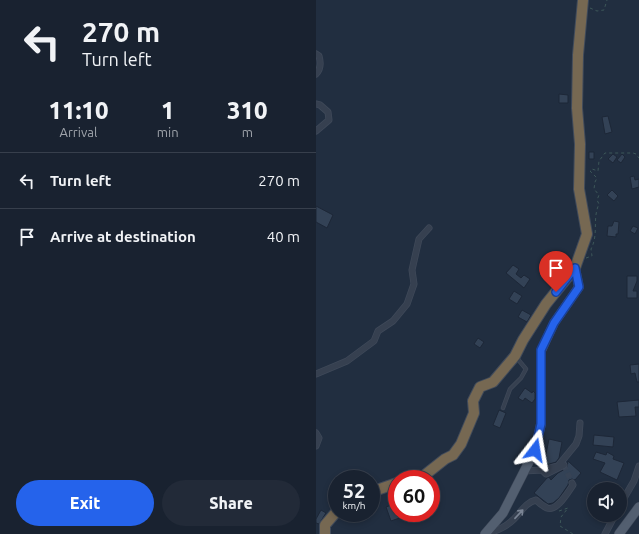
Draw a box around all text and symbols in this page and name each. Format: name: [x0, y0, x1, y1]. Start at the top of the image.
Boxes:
icon: left: [16, 16, 68, 68]
text: 270 m: [82, 16, 160, 47]
text: Turn left: [82, 49, 152, 69]
text: 11:10: [48, 97, 108, 124]
text: 1: [161, 97, 174, 124]
text: 310: [227, 97, 268, 124]
text: Arrival: [59, 125, 97, 139]
text: min: [157, 125, 179, 139]
text: m: [242, 125, 253, 139]
icon: left: [16, 170, 38, 192]
text: Turn left: [50, 172, 111, 189]
text: 270 m: [258, 172, 300, 189]
icon: arrive: [16, 226, 38, 248]
text: Arrive at destination: [50, 228, 196, 245]
text: 40 m: [267, 228, 300, 245]
pin: [539, 251, 573, 292]
icon: arrive: [545, 257, 567, 279]
position arrow: [514, 429, 556, 471]
speed limit sign: 60: [388, 470, 440, 522]
text: 52: [343, 479, 365, 502]
button: Exit: [16, 480, 154, 526]
button: Share: [162, 480, 300, 526]
map controls: [587, 482, 627, 522]
button: sound: [587, 482, 627, 522]
text: km/h: [342, 500, 366, 511]
one-way arrow: [514, 509, 523, 519]

